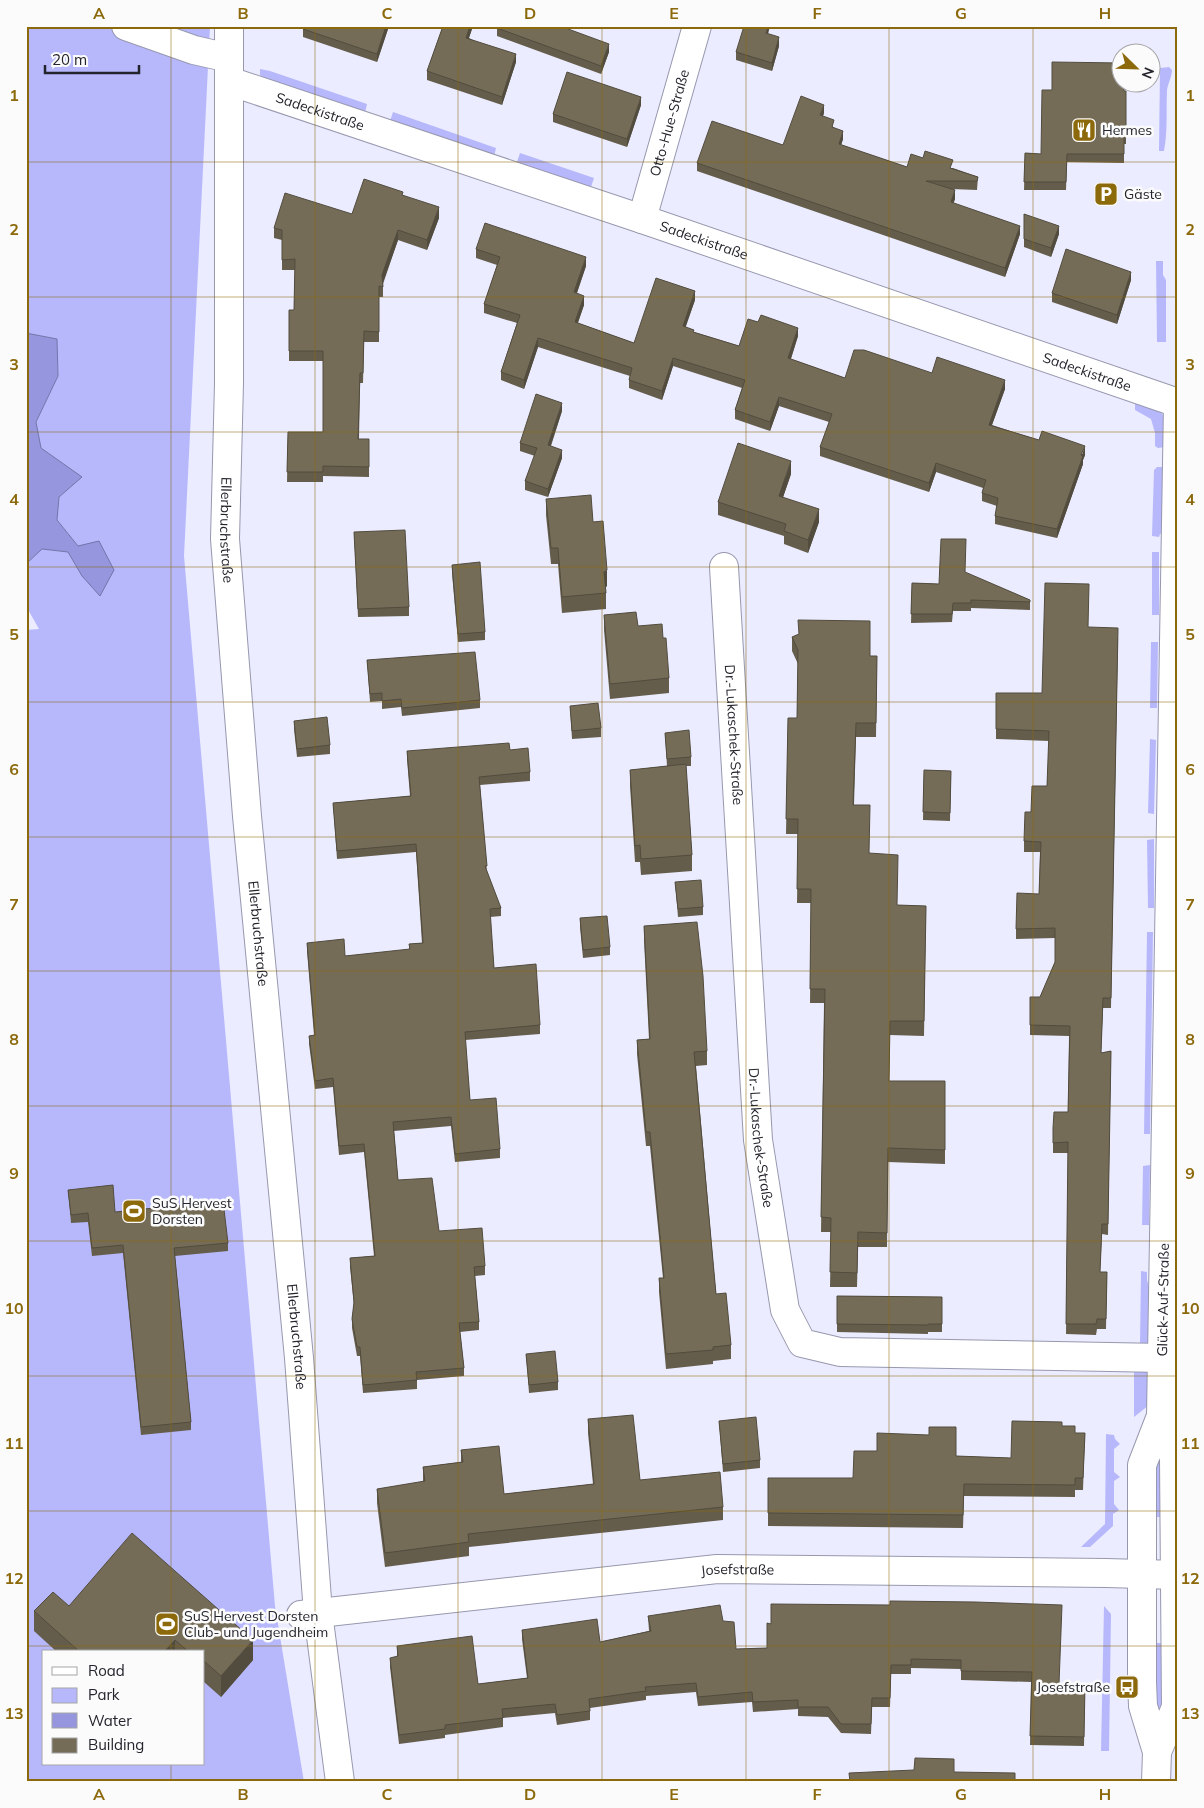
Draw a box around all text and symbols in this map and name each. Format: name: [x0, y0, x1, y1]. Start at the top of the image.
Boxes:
text: A: [93, 3, 105, 23]
text: B: [237, 3, 249, 23]
text: C: [382, 3, 393, 23]
text: D: [524, 3, 536, 23]
text: E: [669, 3, 679, 23]
text: F: [812, 3, 822, 23]
text: G: [955, 3, 967, 23]
text: H: [1099, 3, 1111, 23]
scale bar: [45, 42, 139, 74]
north arrow: [1112, 42, 1162, 92]
text: 20 m: [52, 50, 87, 69]
text: N: [1138, 65, 1158, 81]
street label: Otto-Hue-Straße: [646, 67, 693, 178]
text: 1: [9, 85, 19, 105]
text: 1: [1185, 85, 1195, 105]
street label: Sadeckistraße: [273, 88, 367, 135]
restaurant icon: Hermes: [1071, 117, 1097, 143]
place label: Hermes: [1102, 121, 1152, 139]
parking icon: Gäste: [1093, 181, 1119, 207]
place label: Gäste: [1124, 185, 1162, 203]
street label: Sadeckistraße: [657, 217, 751, 264]
text: 2: [9, 219, 19, 239]
text: 2: [1185, 219, 1195, 239]
street label: Sadeckistraße: [1040, 348, 1134, 395]
text: 3: [9, 354, 19, 374]
text: 3: [1185, 354, 1195, 374]
street label: Ellerbruchstraße: [216, 477, 237, 584]
text: 4: [9, 489, 19, 509]
text: 4: [1185, 489, 1195, 509]
text: 5: [9, 624, 19, 644]
text: 5: [1185, 624, 1195, 644]
street label: Dr.-Lukaschek-Straße: [721, 664, 747, 806]
text: 6: [9, 759, 19, 779]
text: 6: [1185, 759, 1195, 779]
street label: Ellerbruchstraße: [244, 880, 272, 987]
text: 7: [9, 894, 19, 914]
text: 7: [1185, 894, 1195, 914]
text: 8: [9, 1029, 19, 1049]
text: 8: [1185, 1029, 1195, 1049]
street label: Dr.-Lukaschek-Straße: [745, 1067, 778, 1209]
text: 9: [9, 1163, 19, 1183]
text: 9: [1185, 1163, 1195, 1183]
place label: SuS Hervest Dorsten: [152, 1194, 232, 1228]
sports icon: SuS Hervest Dorsten: [121, 1198, 147, 1224]
street label: Glück-Auf-Straße: [1153, 1243, 1173, 1357]
street label: Ellerbruchstraße: [283, 1283, 310, 1390]
text: 10: [4, 1298, 24, 1318]
text: 10: [1180, 1298, 1200, 1318]
text: 11: [4, 1433, 24, 1453]
text: 11: [1180, 1433, 1200, 1453]
street label: Josefstraße: [700, 1560, 774, 1580]
text: 12: [4, 1568, 24, 1588]
text: 12: [1180, 1568, 1200, 1588]
place label: SuS Hervest Dorsten Club- und Jugendheim: [184, 1607, 328, 1641]
sports icon: SuS Hervest Dorsten Club- und Jugendheim: [154, 1611, 180, 1637]
legend: [42, 1650, 205, 1766]
text: Road: [88, 1661, 125, 1680]
bus stop icon: Josefstraße: [1114, 1674, 1140, 1700]
place label: Josefstraße: [1037, 1678, 1110, 1696]
text: Park: [88, 1685, 120, 1704]
text: 13: [4, 1703, 24, 1723]
text: 13: [1180, 1703, 1200, 1723]
text: Water: [88, 1711, 132, 1730]
text: Building: [88, 1735, 144, 1754]
text: A: [93, 1784, 105, 1804]
text: B: [237, 1784, 249, 1804]
text: C: [382, 1784, 393, 1804]
text: D: [524, 1784, 536, 1804]
text: E: [669, 1784, 679, 1804]
text: F: [812, 1784, 822, 1804]
text: G: [955, 1784, 967, 1804]
text: H: [1099, 1784, 1111, 1804]

